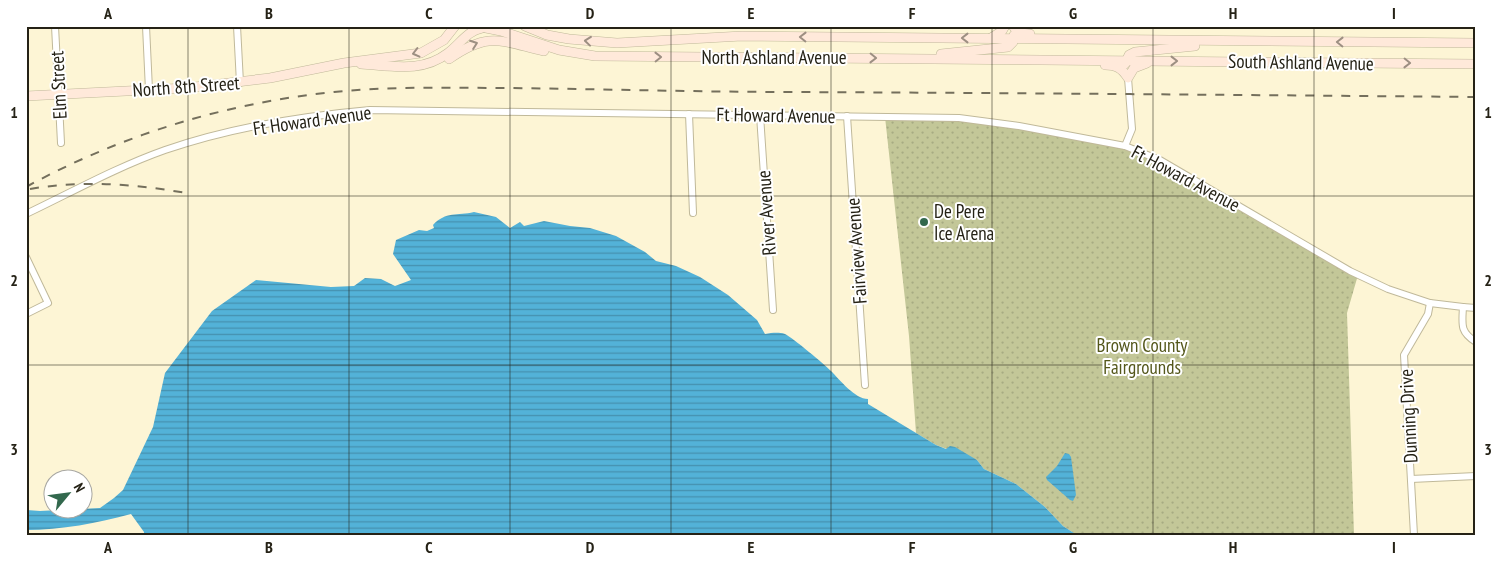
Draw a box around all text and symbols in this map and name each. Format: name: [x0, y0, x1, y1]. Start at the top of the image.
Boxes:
text: A: [103, 3, 113, 23]
text: B: [265, 3, 273, 23]
text: C: [425, 3, 433, 23]
text: D: [586, 3, 595, 23]
text: E: [748, 3, 755, 23]
text: F: [909, 3, 916, 23]
text: G: [1069, 3, 1077, 23]
text: H: [1229, 3, 1237, 23]
text: I: [1392, 3, 1396, 23]
one-way arrow: [798, 31, 806, 42]
one-way arrow: [961, 33, 968, 43]
one-way arrow: [584, 36, 592, 47]
one-way arrow: [1335, 37, 1343, 47]
one-way arrow: [469, 40, 478, 50]
street label: North Ashland Avenue: [701, 45, 847, 69]
one-way arrow: [412, 47, 421, 58]
street label: Elm Street: [44, 49, 72, 120]
street label: South Ashland Avenue: [1228, 49, 1374, 75]
one-way arrow: [654, 52, 662, 62]
one-way arrow: [870, 53, 877, 63]
one-way arrow: [1171, 56, 1179, 66]
one-way arrow: [1404, 58, 1411, 68]
street label: North 8th Street: [132, 70, 241, 102]
street label: Ft Howard Avenue: [251, 100, 373, 140]
text: 1: [10, 102, 18, 122]
street label: Ft Howard Avenue: [716, 102, 836, 128]
text: 1: [1484, 102, 1492, 122]
street label: Ft Howard Avenue: [1128, 139, 1244, 217]
street label: River Avenue: [751, 169, 781, 256]
street label: Fairview Avenue: [840, 197, 872, 305]
place label: De Pere Ice Arena: [934, 199, 994, 245]
marker: De Pere Ice Arena: [918, 216, 930, 228]
text: 2: [10, 270, 18, 290]
text: 2: [1484, 270, 1492, 290]
park label: Brown County Fairgrounds: [1097, 333, 1188, 379]
street label: Dunning Drive: [1394, 368, 1422, 464]
text: 3: [10, 439, 18, 459]
text: 3: [1484, 439, 1492, 459]
north arrow: [42, 468, 92, 518]
text: N: [70, 480, 89, 495]
text: A: [103, 537, 113, 557]
text: B: [265, 537, 273, 557]
text: C: [425, 537, 433, 557]
text: D: [586, 537, 595, 557]
text: E: [748, 537, 755, 557]
text: F: [909, 537, 916, 557]
text: G: [1069, 537, 1077, 557]
text: H: [1229, 537, 1237, 557]
text: I: [1392, 537, 1396, 557]

